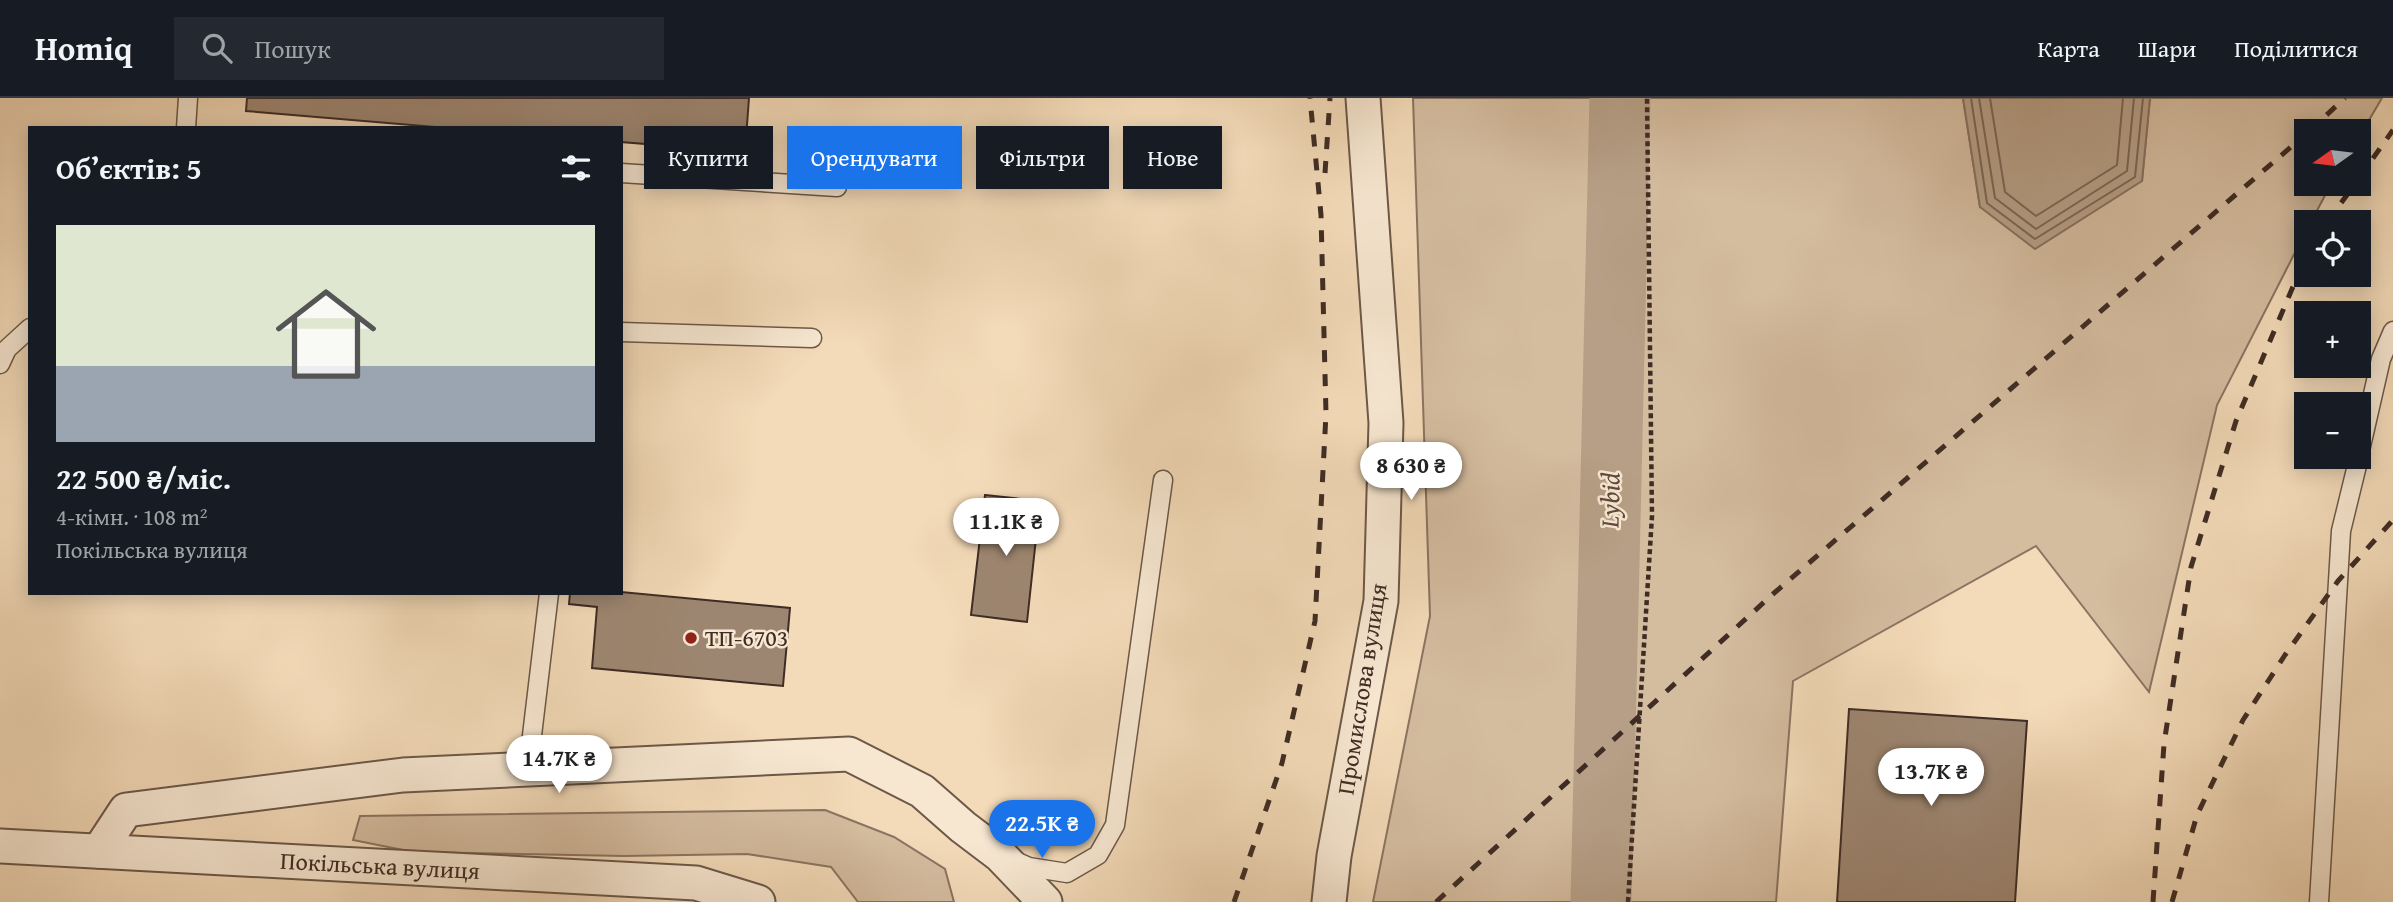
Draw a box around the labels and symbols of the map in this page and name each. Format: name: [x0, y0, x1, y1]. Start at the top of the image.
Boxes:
north arrow: [2294, 119, 2371, 196]
pin: 8 630 ₴: [1346, 442, 1476, 502]
water label: Lybid: [1590, 472, 1629, 529]
pin: 11.1K ₴: [941, 498, 1071, 558]
street label: Промислова вулиця: [1327, 581, 1396, 797]
place label: ТП-6703: [705, 620, 788, 655]
marker: ТП-6703: [683, 630, 699, 646]
pin: 14.7K ₴: [494, 736, 624, 795]
pin: 13.7K ₴: [1866, 748, 1996, 808]
pin: 22.5K ₴: [977, 800, 1107, 860]
street label: Покільська вулиця: [279, 843, 481, 888]

